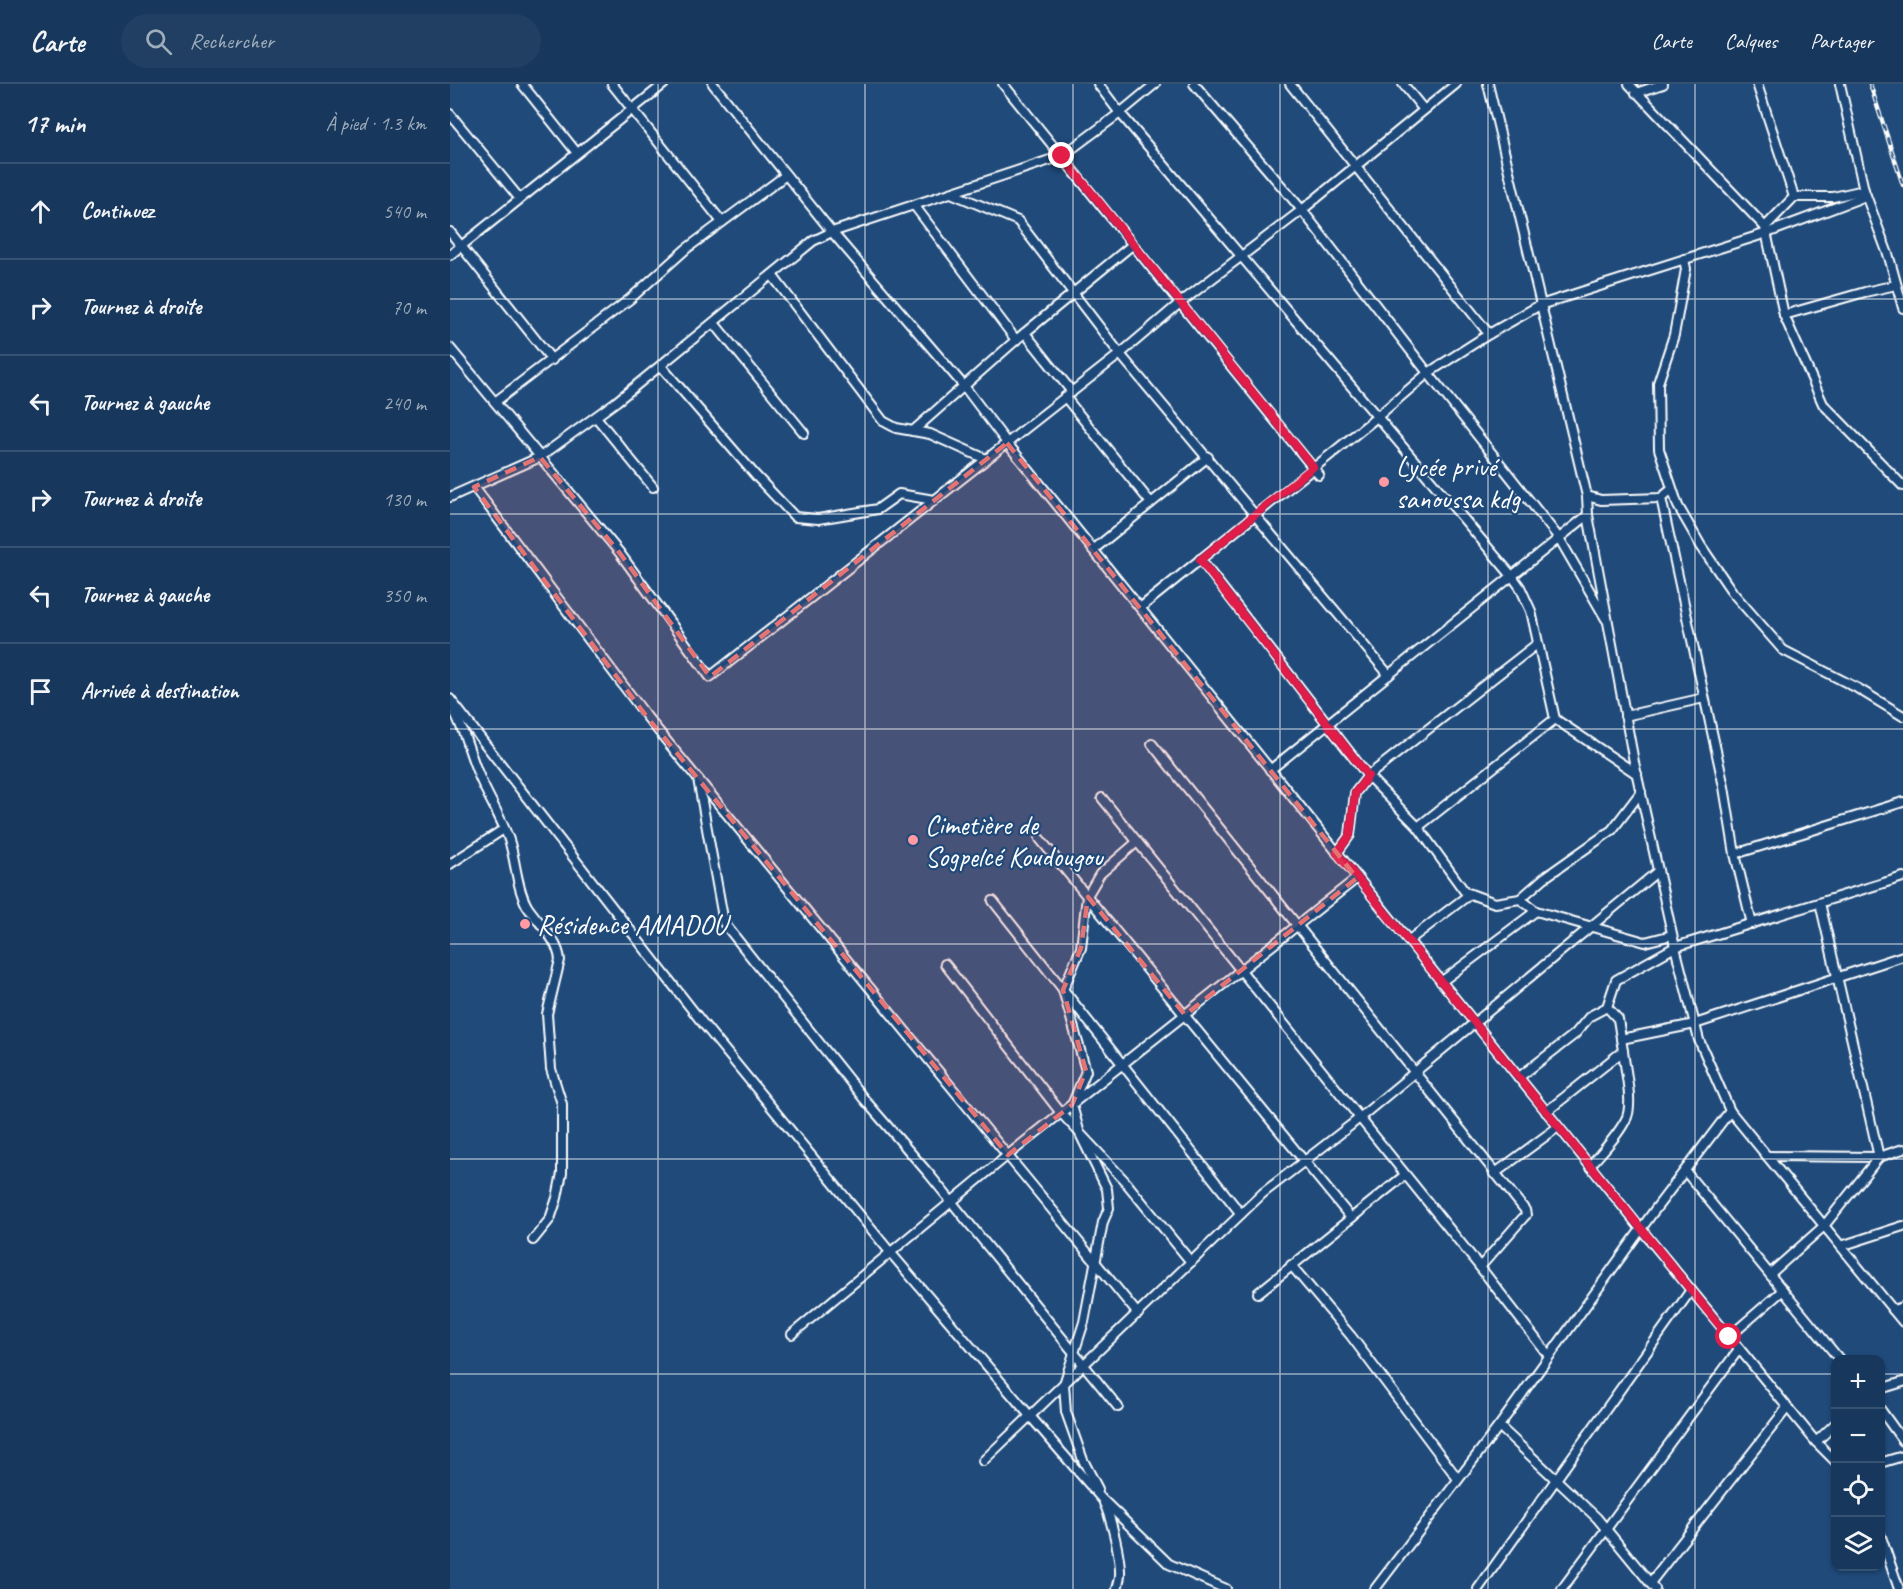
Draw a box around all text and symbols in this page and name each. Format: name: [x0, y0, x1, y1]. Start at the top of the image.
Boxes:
search box: [121, 14, 541, 68]
text: Carte: [30, 24, 85, 59]
icon: search: [142, 25, 175, 58]
text: Rechercher: [190, 27, 274, 55]
text: Carte: [1651, 28, 1692, 54]
text: Calques: [1725, 28, 1777, 54]
text: Partager: [1810, 28, 1873, 54]
text: 17 min: [24, 107, 85, 140]
text: À pied · 1.3 km: [326, 111, 426, 136]
route end: [1048, 142, 1074, 168]
icon: ahead: [24, 195, 57, 228]
text: Continuez: [81, 197, 154, 225]
text: 540 m: [383, 199, 426, 224]
icon: right: [24, 291, 57, 324]
text: Tournez à droite: [81, 293, 201, 321]
text: 70 m: [392, 295, 426, 320]
icon: left: [24, 387, 57, 420]
text: Tournez à gauche: [81, 389, 209, 417]
text: 240 m: [383, 391, 426, 416]
place label: Lycée privé sanoussa kdg: [1396, 449, 1521, 516]
marker: Lycée privé sanoussa kdg: [1377, 475, 1391, 489]
icon: right: [24, 483, 57, 516]
text: Tournez à droite: [81, 485, 201, 513]
text: 130 m: [383, 487, 426, 512]
icon: left: [24, 579, 57, 612]
text: Tournez à gauche: [81, 581, 209, 609]
text: 350 m: [383, 583, 426, 608]
icon: arrive: [24, 675, 57, 708]
text: Arrivée à destination: [81, 677, 239, 705]
place label: Cimetière de Sogpelcé Koudougou: [925, 807, 1104, 874]
marker: Cimetière de Sogpelcé Koudougou: [906, 833, 920, 847]
place label: Résidence AMADOU: [537, 907, 732, 942]
marker: Résidence AMADOU: [518, 917, 532, 931]
route start: [1715, 1323, 1741, 1349]
map controls: [1831, 1355, 1885, 1571]
button: +: [1831, 1355, 1885, 1409]
button: −: [1831, 1409, 1885, 1463]
button: locate: [1831, 1463, 1885, 1517]
button: layers: [1831, 1517, 1885, 1571]

